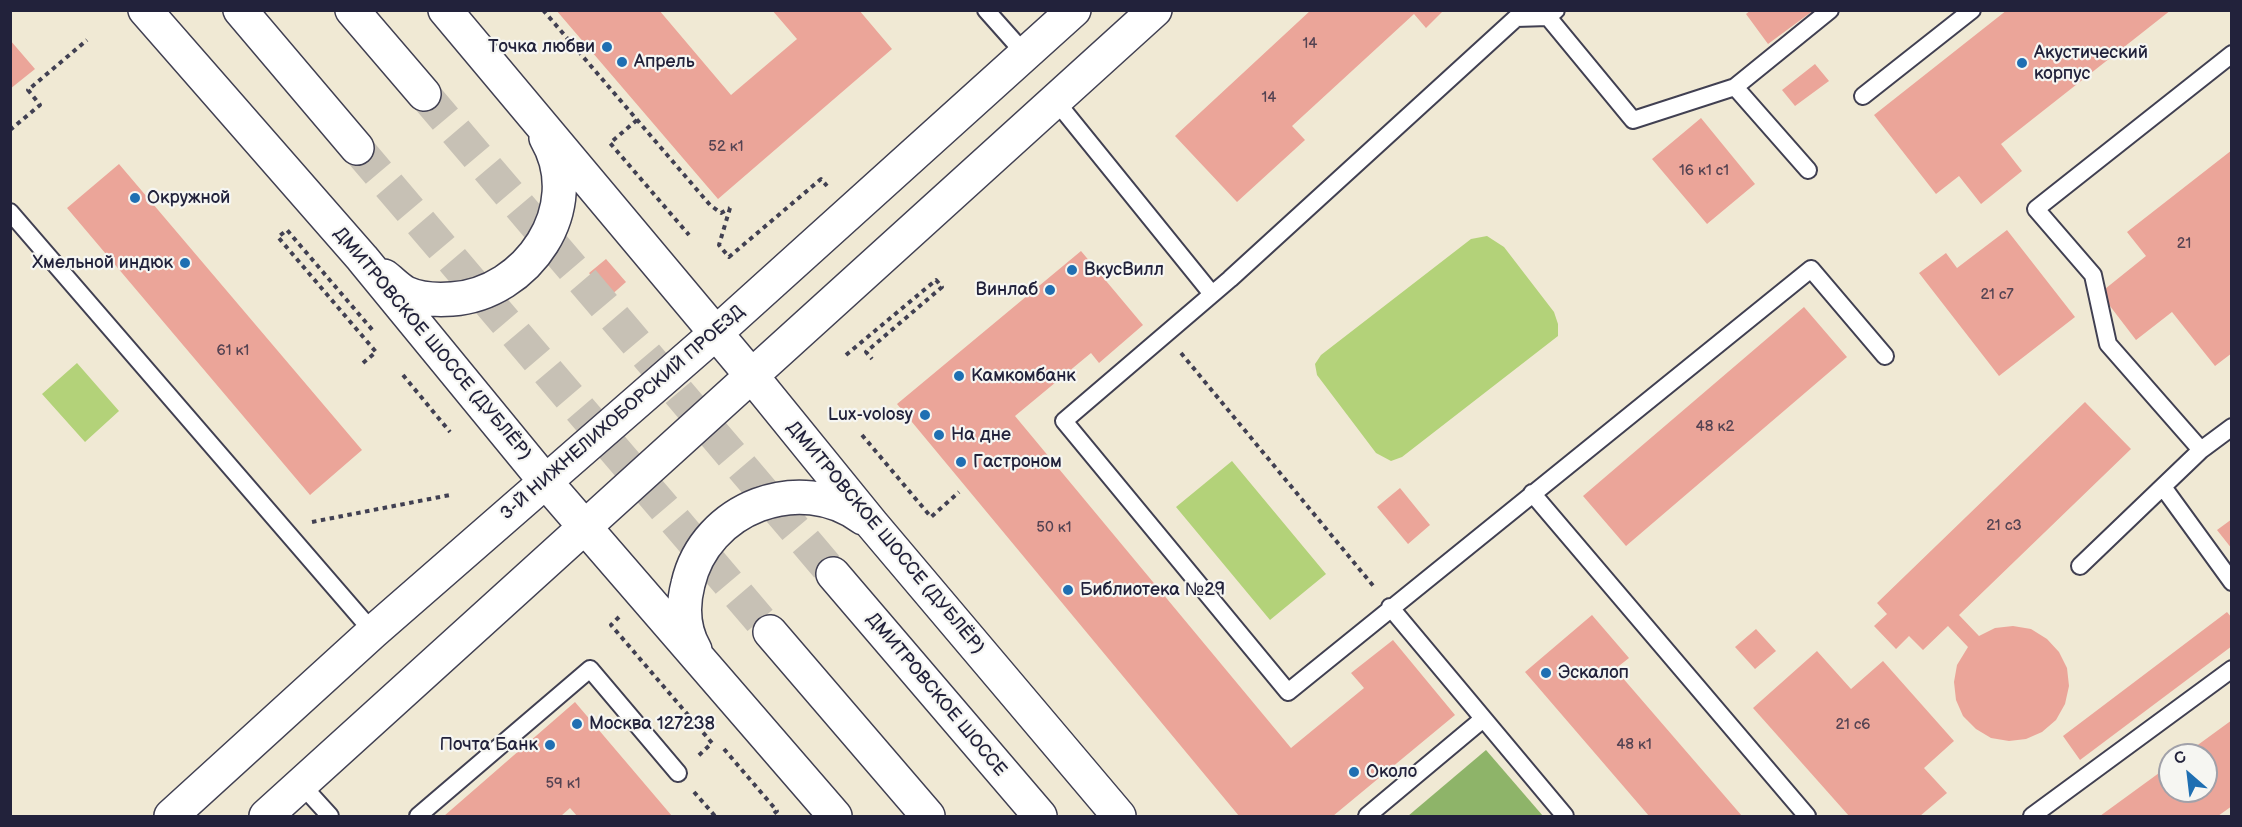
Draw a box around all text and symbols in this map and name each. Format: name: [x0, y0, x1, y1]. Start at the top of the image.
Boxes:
house number: 14: [1303, 35, 1317, 53]
place label: Точка любви: [488, 36, 595, 58]
marker: Точка любви: [600, 40, 614, 54]
place label: Акустический корпус: [2034, 42, 2148, 84]
place label: Апрель: [634, 51, 695, 73]
marker: Апрель: [615, 55, 629, 69]
marker: Акустический корпус: [2015, 56, 2029, 70]
house number: 14: [1262, 89, 1276, 107]
house number: 52 к1: [708, 138, 744, 156]
house number: 16 к1 с1: [1679, 162, 1729, 180]
place label: Окружной: [147, 187, 230, 209]
marker: Окружной: [128, 191, 142, 205]
street label: ДМИТРОВСКОЕ ШОССЕ (ДУБЛЁР): [328, 223, 536, 465]
house number: 21: [2177, 235, 2191, 253]
place label: Хмельной индюк: [32, 252, 173, 274]
marker: Хмельной индюк: [178, 256, 192, 270]
place label: ВкусВилл: [1084, 259, 1164, 281]
marker: ВкусВилл: [1065, 263, 1079, 277]
place label: Винлаб: [976, 279, 1038, 301]
marker: Винлаб: [1043, 283, 1057, 297]
house number: 21 с7: [1980, 286, 2014, 304]
street label: 3-Й НИЖНЕЛИХОБОРСКИЙ ПРОЕЗД: [497, 301, 749, 525]
house number: 61 к1: [217, 342, 249, 360]
place label: Камкомбанк: [971, 365, 1076, 387]
marker: Камкомбанк: [952, 369, 966, 383]
place label: Lux-volosy: [828, 404, 913, 426]
marker: Lux-volosy: [918, 408, 932, 422]
street label: ДМИТРОВСКОЕ ШОССЕ (ДУБЛЁР): [781, 417, 989, 659]
house number: 48 к2: [1696, 418, 1734, 436]
place label: На дне: [951, 424, 1011, 446]
marker: На дне: [932, 428, 946, 442]
place label: Гастроном: [973, 451, 1062, 473]
marker: Гастроном: [954, 455, 968, 469]
house number: 21 c3: [1986, 517, 2022, 535]
house number: 50 к1: [1036, 519, 1072, 537]
place label: Библиотека №29: [1080, 579, 1225, 601]
marker: Библиотека №29: [1061, 583, 1075, 597]
street label: ДМИТРОВСКОЕ ШОССЕ: [861, 609, 1011, 781]
place label: Эскалоп: [1558, 662, 1629, 684]
marker: Эскалоп: [1539, 666, 1553, 680]
place label: Москва 127238: [589, 713, 715, 735]
house number: 21 с6: [1835, 716, 1871, 734]
marker: Москва 127238: [570, 717, 584, 731]
place label: Почта Банк: [439, 734, 538, 756]
house number: 48 к1: [1616, 736, 1652, 754]
marker: Почта Банк: [543, 738, 557, 752]
north arrow: [2158, 743, 2218, 803]
text: С: [2171, 747, 2190, 769]
place label: Около: [1366, 761, 1417, 783]
marker: Около: [1347, 765, 1361, 779]
house number: 59 к1: [545, 775, 581, 793]

